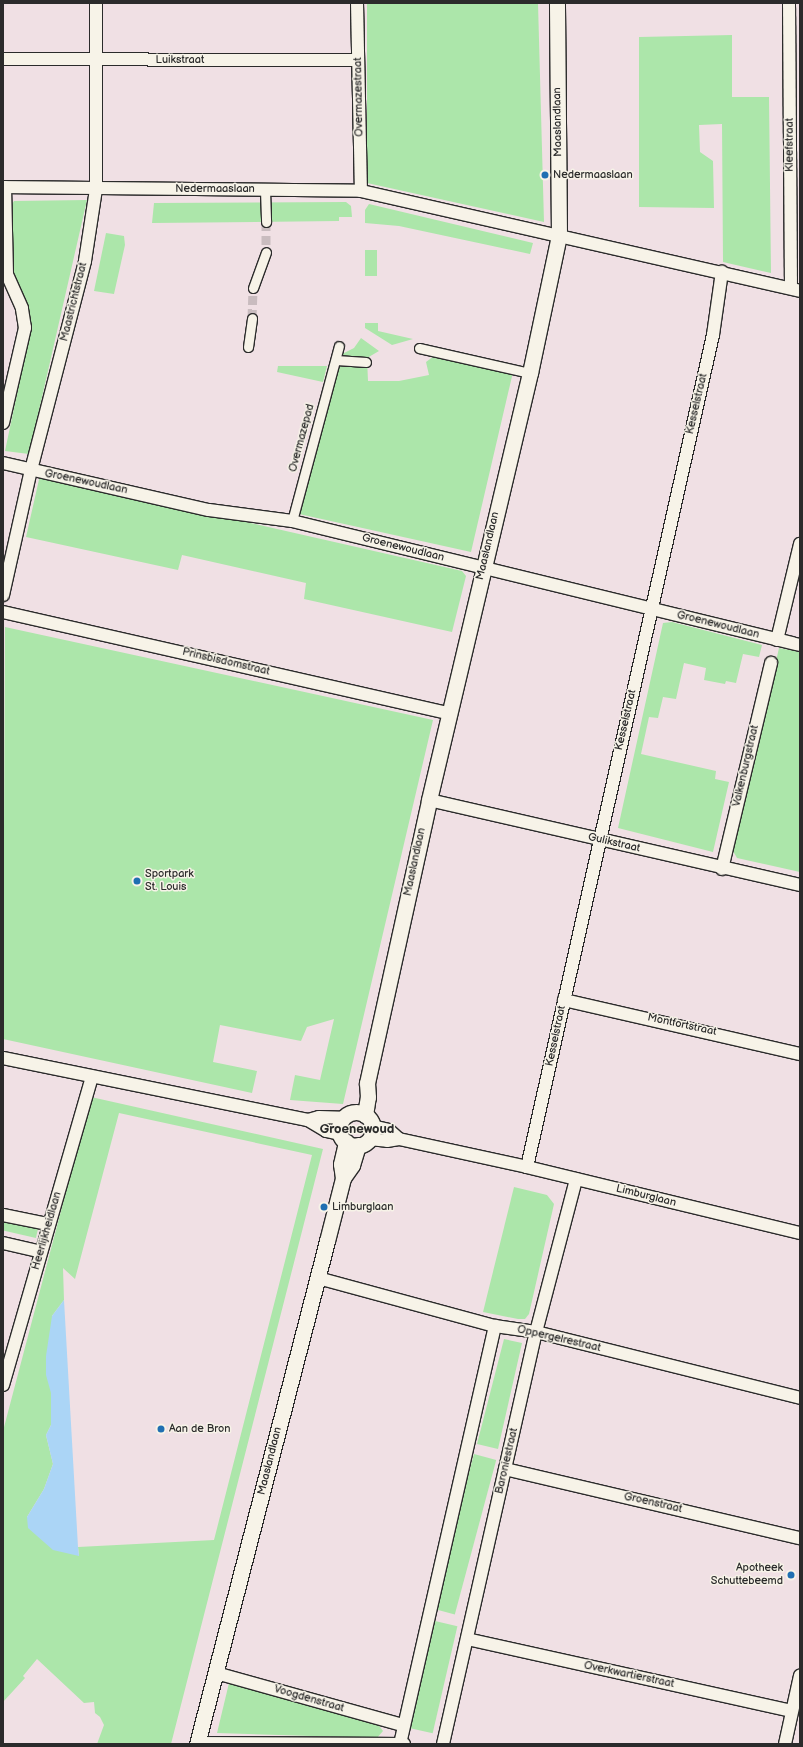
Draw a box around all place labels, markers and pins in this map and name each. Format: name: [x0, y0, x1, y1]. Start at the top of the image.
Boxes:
place label: Nedermaaslaan: [553, 168, 633, 182]
marker: Nedermaaslaan: [540, 170, 550, 180]
place label: Sportpark St. Louis: [145, 868, 194, 894]
marker: Sportpark St. Louis: [132, 876, 142, 886]
place label: Limburglaan: [332, 1200, 393, 1214]
marker: Limburglaan: [319, 1202, 329, 1212]
place label: Aan de Bron: [169, 1422, 230, 1436]
marker: Aan de Bron: [156, 1424, 166, 1434]
place label: Apotheek Schuttebeemd: [711, 1562, 783, 1588]
marker: Apotheek Schuttebeemd: [786, 1570, 796, 1580]

